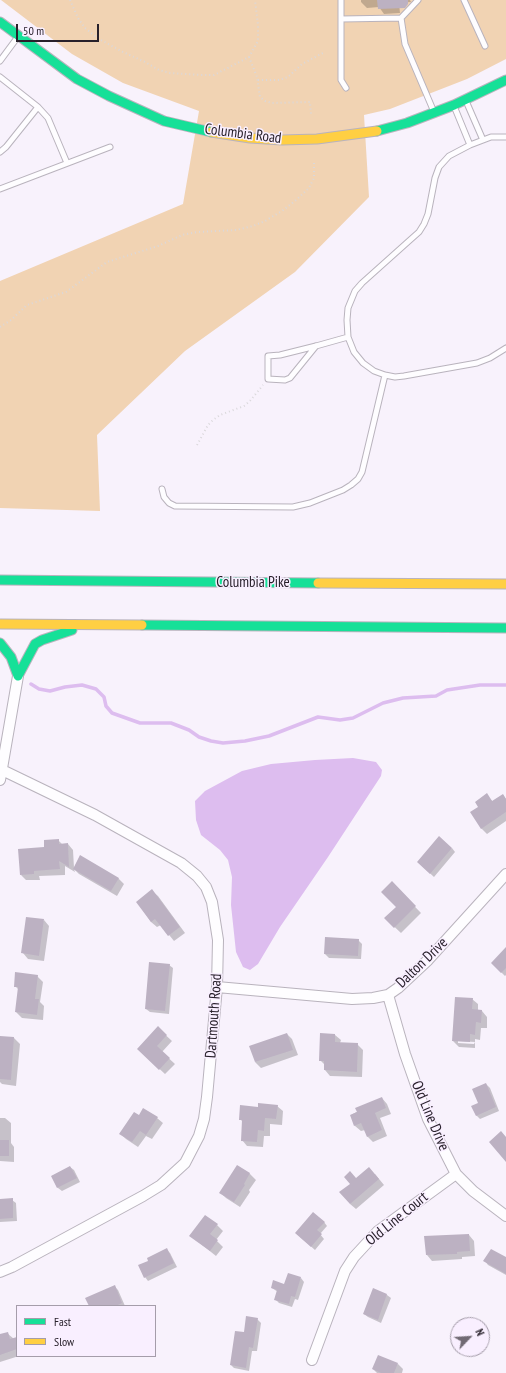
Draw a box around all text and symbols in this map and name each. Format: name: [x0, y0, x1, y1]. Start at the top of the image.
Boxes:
scale bar: [18, 16, 101, 42]
text: 50 m: [23, 23, 44, 38]
street label: Columbia Road: [204, 120, 282, 148]
street label: Columbia Pike: [216, 574, 290, 592]
street label: Dalton Drive: [392, 934, 452, 992]
street label: Dartmouth Road: [202, 973, 226, 1059]
street label: Old Line Drive: [407, 1078, 453, 1154]
street label: Old Line Court: [362, 1188, 432, 1250]
legend: [16, 1305, 156, 1357]
text: Fast: [54, 1314, 71, 1329]
north arrow: [450, 1317, 490, 1357]
text: N: [472, 1327, 488, 1338]
text: Slow: [54, 1334, 74, 1349]

